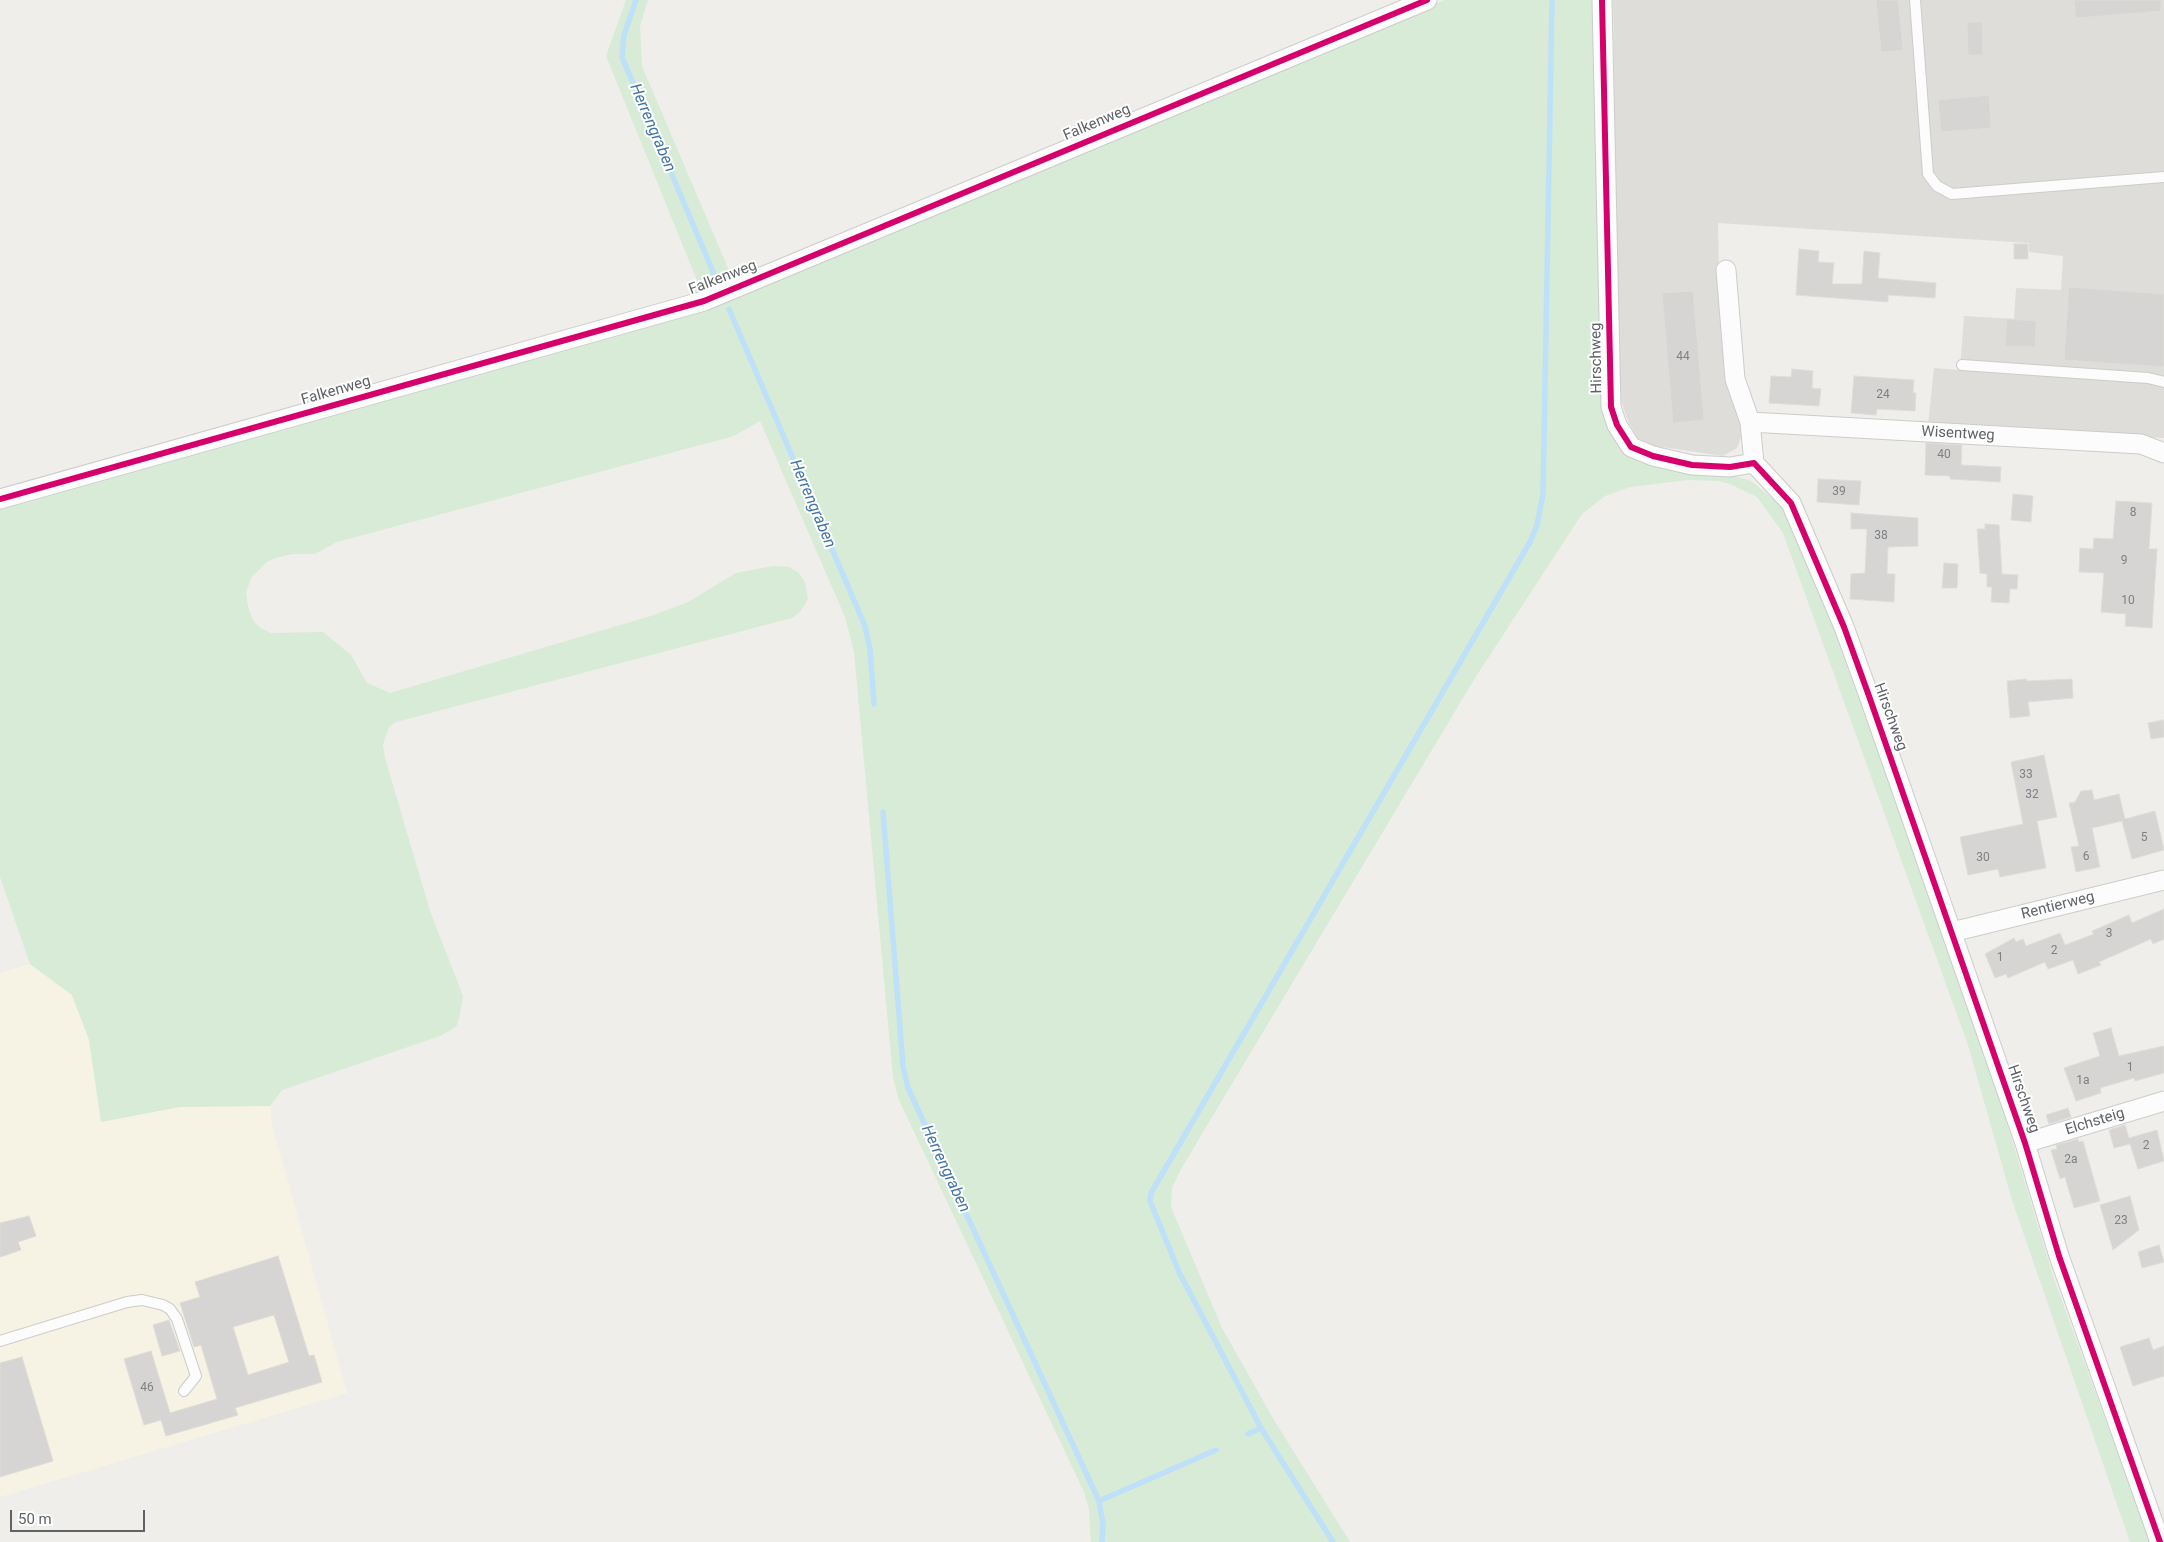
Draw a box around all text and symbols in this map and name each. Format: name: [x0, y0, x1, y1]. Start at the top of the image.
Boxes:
water label: Herrengraben: [625, 81, 679, 175]
street label: Falkenweg: [1061, 101, 1133, 145]
street label: Falkenweg: [687, 257, 759, 299]
street label: Hirschweg: [1587, 322, 1607, 394]
house number: 44: [1676, 350, 1690, 364]
street label: Falkenweg: [299, 373, 373, 409]
house number: 24: [1876, 388, 1890, 402]
street label: Wisentweg: [1921, 423, 1995, 445]
house number: 40: [1937, 448, 1951, 462]
water label: Herrengraben: [785, 457, 839, 551]
house number: 39: [1832, 485, 1846, 499]
house number: 8: [2130, 506, 2136, 520]
house number: 38: [1874, 529, 1888, 543]
house number: 9: [2121, 554, 2127, 568]
house number: 10: [2121, 594, 2135, 608]
street label: Hirschweg: [1869, 681, 1911, 753]
house number: 33: [2019, 768, 2033, 782]
house number: 32: [2025, 788, 2039, 802]
house number: 5: [2141, 831, 2147, 845]
house number: 6: [2083, 850, 2089, 864]
house number: 30: [1976, 851, 1990, 865]
street label: Rentierweg: [2020, 888, 2096, 924]
house number: 3: [2106, 927, 2112, 941]
house number: 2: [2051, 944, 2057, 958]
house number: 1: [1997, 951, 2003, 965]
house number: 1: [2127, 1061, 2133, 1075]
street label: Hirschweg: [2003, 1063, 2043, 1135]
house number: 1a: [2076, 1074, 2090, 1088]
street label: Elchsteig: [2063, 1104, 2127, 1140]
water label: Herrengraben: [916, 1122, 974, 1216]
house number: 2: [2143, 1139, 2149, 1153]
house number: 2a: [2064, 1153, 2078, 1167]
house number: 23: [2114, 1214, 2128, 1228]
house number: 46: [140, 1381, 154, 1395]
scale bar: [12, 1500, 148, 1532]
text: 50 m: [18, 1510, 52, 1528]

